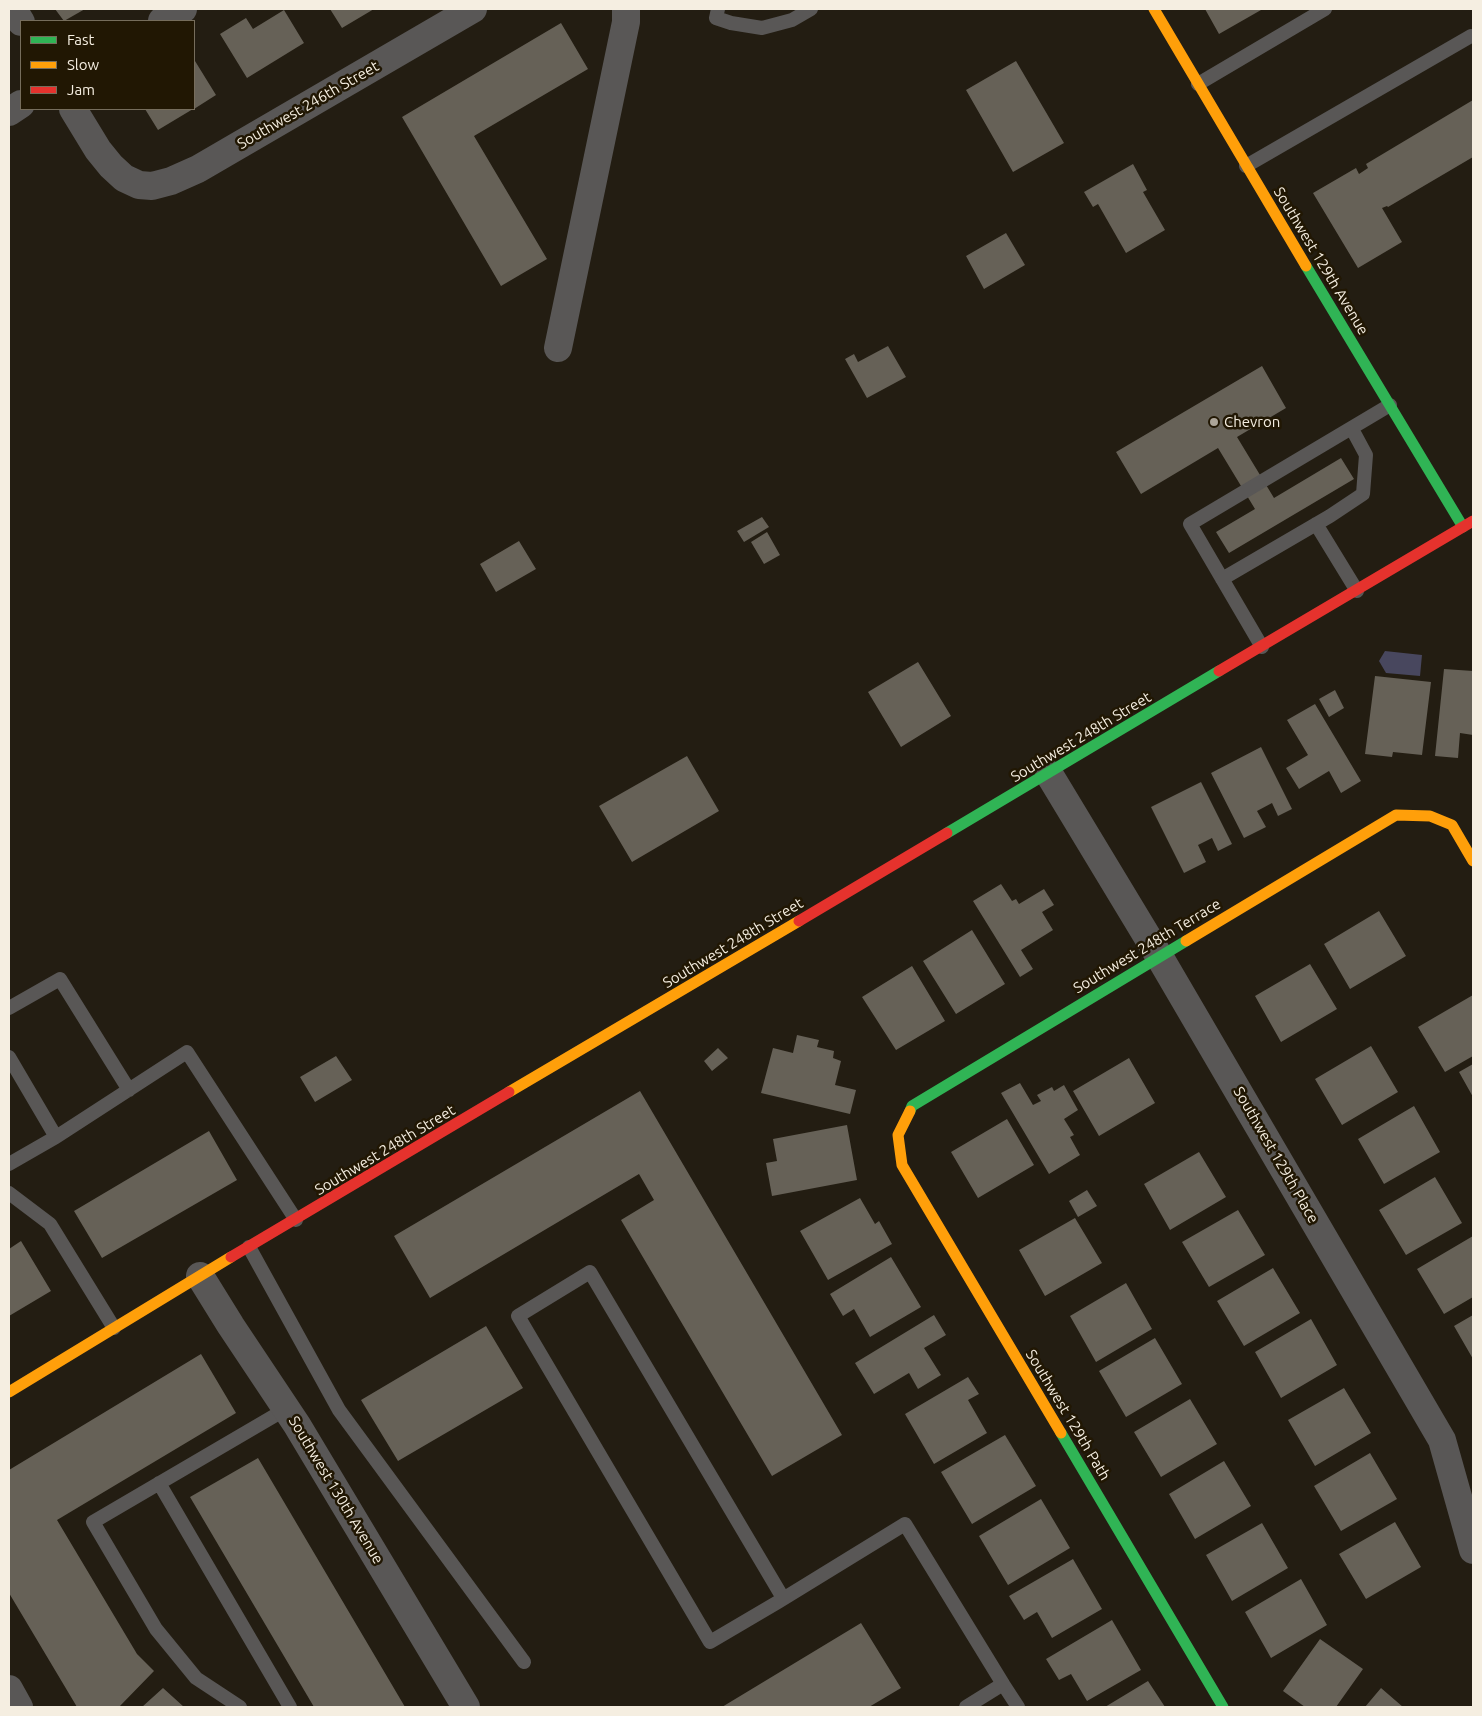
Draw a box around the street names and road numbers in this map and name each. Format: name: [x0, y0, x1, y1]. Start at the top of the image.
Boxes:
street label: Southwest 246th Street: [234, 57, 382, 153]
street label: Southwest 129th Avenue: [1270, 184, 1372, 338]
street label: Southwest 248th Street: [1008, 688, 1154, 786]
street label: Southwest 248th Street: [660, 894, 806, 992]
street label: Southwest 248th Terrace: [1070, 895, 1224, 997]
street label: Southwest 129th Place: [1230, 1084, 1322, 1226]
street label: Southwest 248th Street: [312, 1101, 458, 1199]
street label: Southwest 129th Path: [1022, 1346, 1114, 1484]
street label: Southwest 130th Avenue: [285, 1413, 387, 1567]

